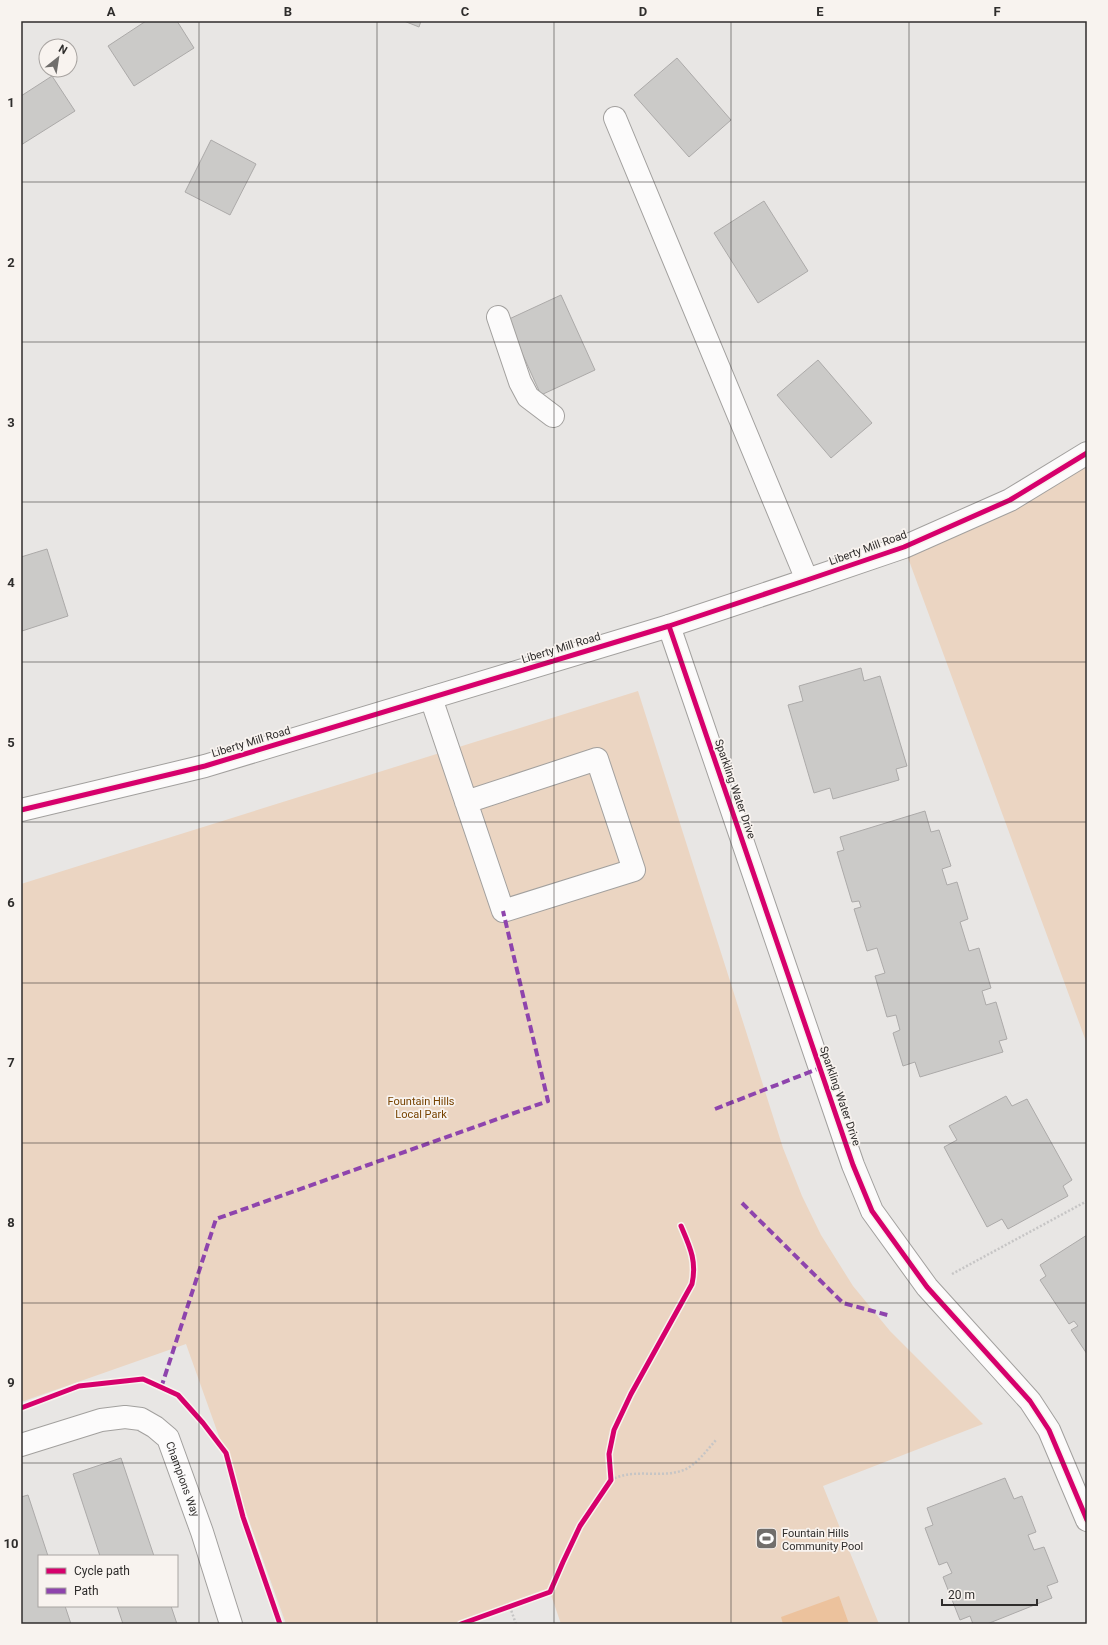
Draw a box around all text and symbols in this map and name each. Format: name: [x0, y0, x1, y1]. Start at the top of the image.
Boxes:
text: A: [107, 4, 116, 19]
text: B: [284, 4, 292, 19]
text: C: [461, 4, 470, 19]
text: D: [639, 4, 647, 19]
text: E: [816, 4, 824, 19]
text: F: [993, 4, 1001, 19]
north arrow: [38, 38, 78, 78]
text: N: [56, 42, 70, 57]
text: 1: [7, 95, 15, 110]
text: 2: [7, 255, 15, 270]
text: 3: [7, 415, 15, 430]
street label: Liberty Mill Road: [827, 528, 909, 568]
text: 4: [7, 575, 15, 590]
street label: Liberty Mill Road: [520, 630, 602, 666]
street label: Liberty Mill Road: [210, 724, 292, 760]
text: 5: [7, 735, 15, 750]
street label: Sparkling Water Drive: [712, 737, 758, 841]
text: 6: [7, 895, 15, 910]
street label: Sparkling Water Drive: [817, 1044, 863, 1148]
text: 7: [7, 1055, 15, 1070]
park label: Fountain Hills Local Park: [388, 1095, 455, 1121]
text: 8: [7, 1215, 15, 1230]
text: 9: [7, 1375, 15, 1390]
street label: Champions Way: [163, 1440, 203, 1519]
sports icon: Fountain Hills Community Pool: [753, 1526, 779, 1552]
place label: Fountain Hills Community Pool: [782, 1527, 863, 1553]
text: 10: [4, 1536, 18, 1551]
legend: [38, 1555, 178, 1607]
text: Cycle path: [74, 1564, 130, 1578]
scale bar: [942, 1581, 1037, 1607]
text: Path: [74, 1584, 99, 1598]
text: 20 m: [948, 1588, 975, 1602]

